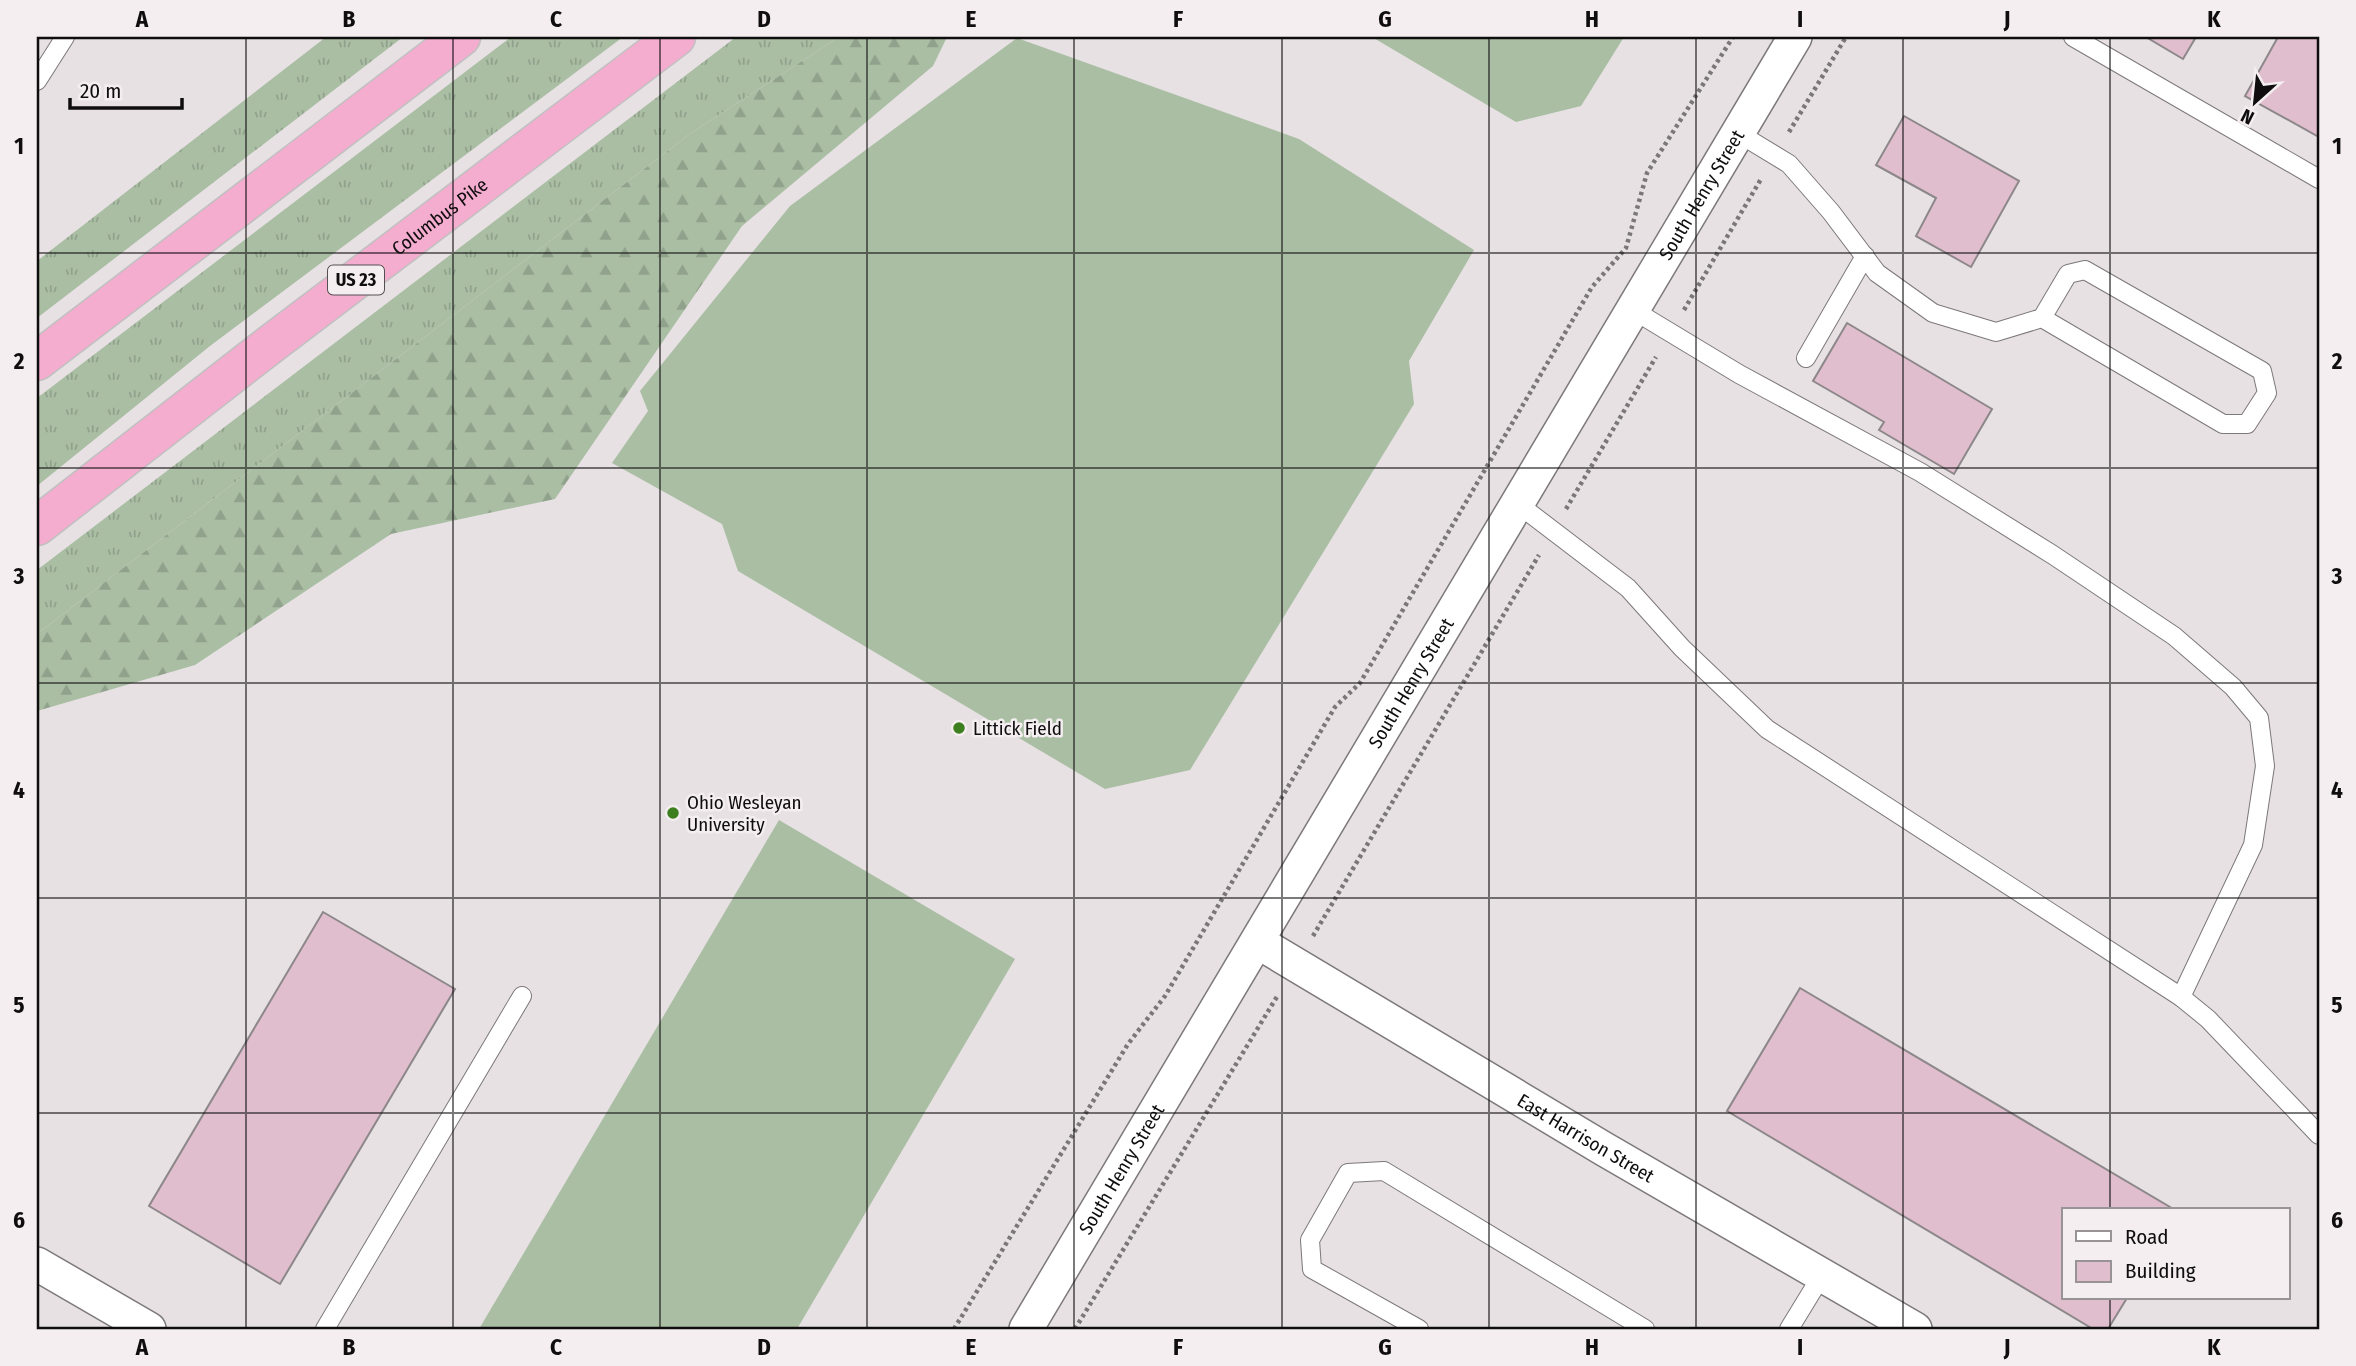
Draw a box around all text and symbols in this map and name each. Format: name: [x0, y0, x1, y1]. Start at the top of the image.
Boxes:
text: A: [135, 5, 149, 33]
text: B: [343, 5, 356, 33]
text: C: [550, 5, 562, 33]
text: D: [757, 5, 771, 33]
text: E: [966, 5, 977, 33]
text: F: [1173, 5, 1183, 33]
text: G: [1378, 5, 1392, 33]
text: H: [1585, 5, 1599, 33]
text: I: [1797, 5, 1803, 33]
text: J: [2003, 5, 2010, 33]
text: K: [2207, 5, 2221, 33]
scale bar: [70, 66, 182, 110]
north arrow: [2220, 66, 2290, 136]
text: 20 m: [80, 78, 121, 104]
text: N: [2237, 104, 2258, 130]
street label: South Henry Street: [1654, 125, 1750, 264]
text: 1: [14, 132, 24, 160]
text: 1: [2332, 132, 2342, 160]
street label: Columbus Pike: [387, 173, 492, 260]
road number: US 23: [328, 266, 384, 294]
text: 2: [13, 347, 25, 375]
text: 2: [2331, 347, 2343, 375]
text: 3: [13, 562, 25, 590]
text: 3: [2331, 562, 2343, 590]
street label: South Henry Street: [1363, 613, 1459, 752]
place label: Littick Field: [973, 717, 1062, 740]
marker: Littick Field: [951, 720, 967, 736]
text: 4: [13, 776, 25, 804]
text: 4: [2331, 776, 2343, 804]
place label: Ohio Wesleyan University: [687, 791, 802, 836]
marker: Ohio Wesleyan University: [665, 805, 681, 821]
text: 5: [13, 991, 25, 1019]
text: 5: [2331, 991, 2343, 1019]
street label: East Harrison Street: [1513, 1089, 1659, 1188]
street label: South Henry Street: [1074, 1100, 1170, 1239]
text: 6: [13, 1206, 25, 1234]
text: 6: [2331, 1206, 2343, 1234]
legend: [2062, 1208, 2290, 1300]
text: Road: [2125, 1224, 2169, 1250]
text: Building: [2125, 1258, 2196, 1284]
text: A: [135, 1333, 149, 1361]
text: B: [343, 1333, 356, 1361]
text: C: [550, 1333, 562, 1361]
text: D: [757, 1333, 771, 1361]
text: E: [966, 1333, 977, 1361]
text: F: [1173, 1333, 1183, 1361]
text: G: [1378, 1333, 1392, 1361]
text: H: [1585, 1333, 1599, 1361]
text: I: [1797, 1333, 1803, 1361]
text: J: [2003, 1333, 2010, 1361]
text: K: [2207, 1333, 2221, 1361]

